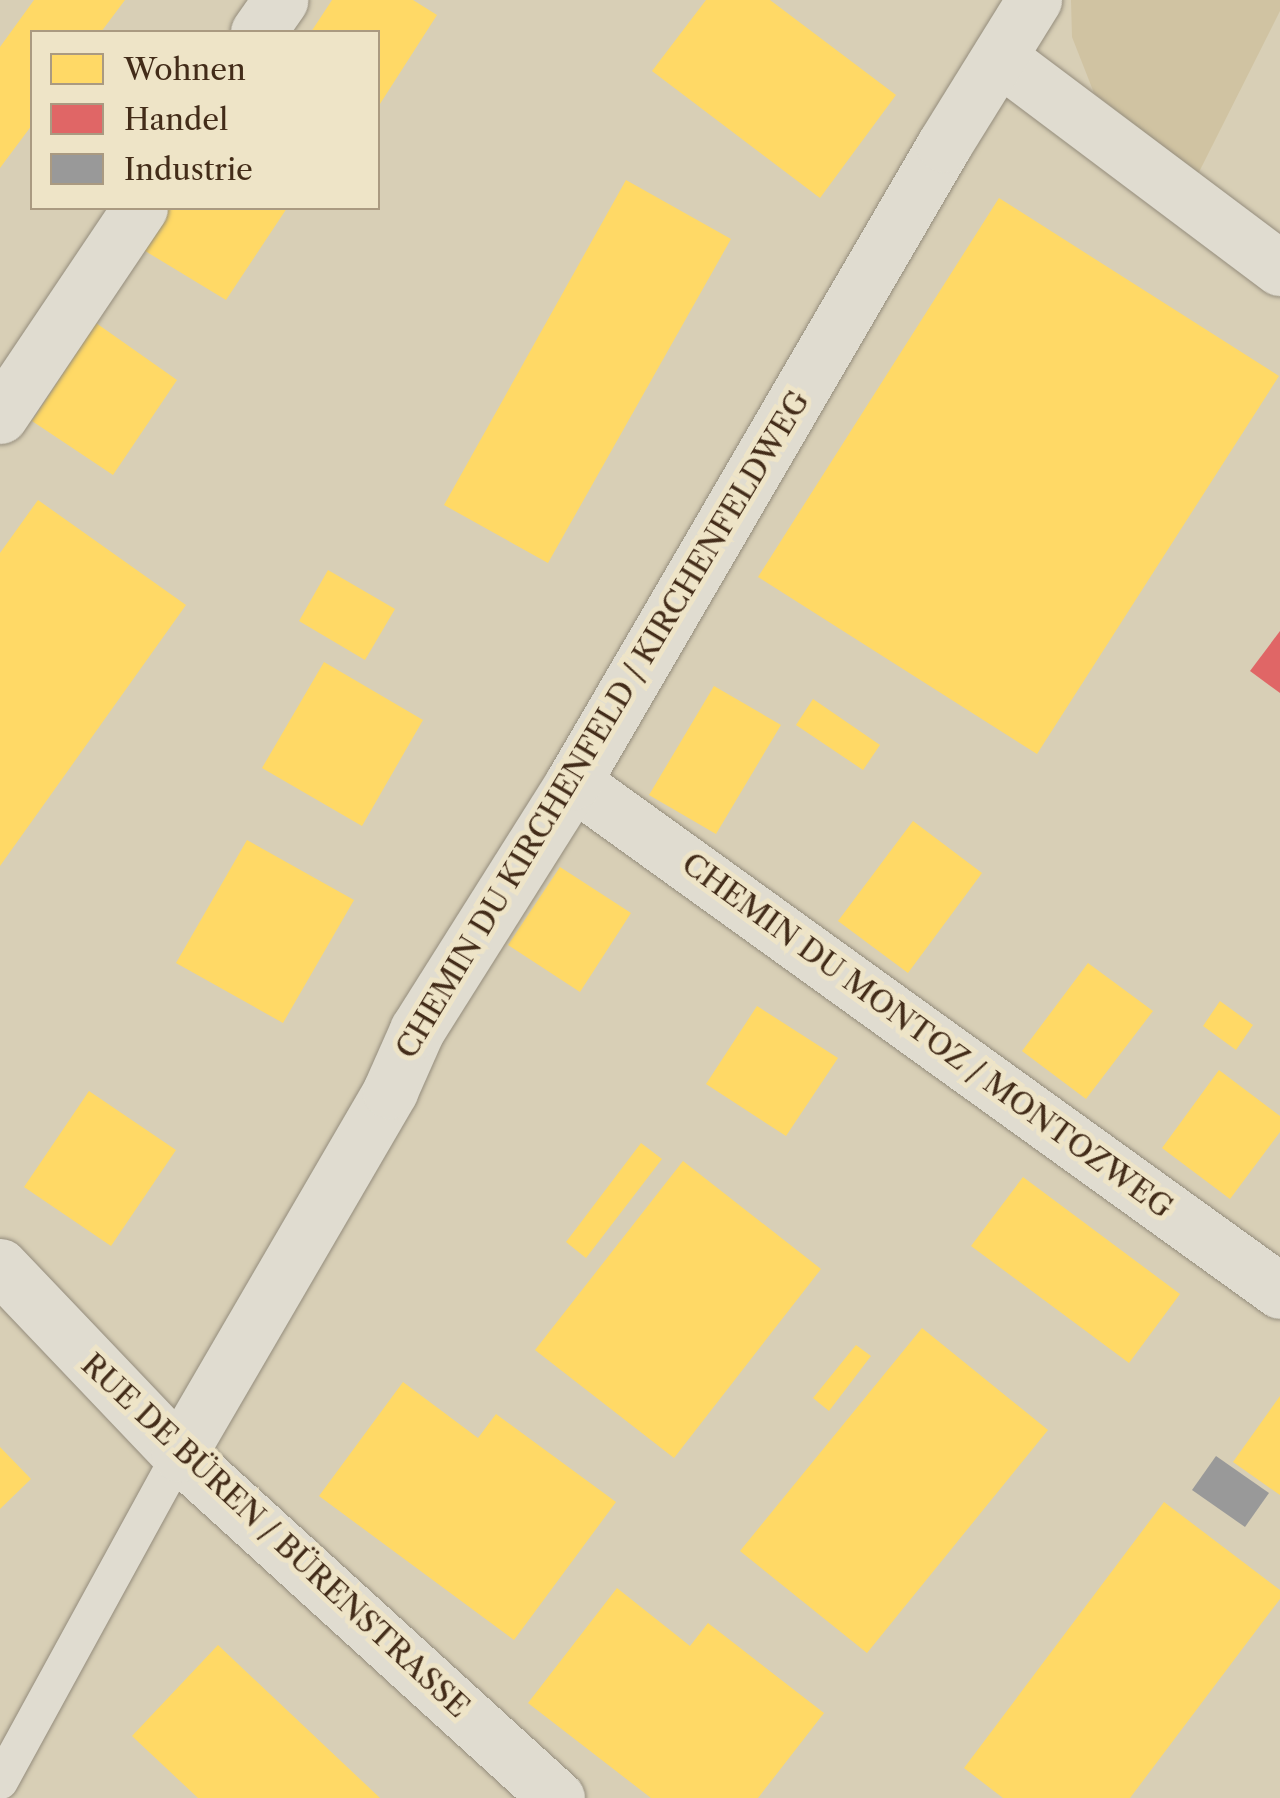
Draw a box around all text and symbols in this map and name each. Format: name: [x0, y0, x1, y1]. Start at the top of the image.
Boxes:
legend: [30, 30, 380, 210]
text: Wohnen: [124, 51, 246, 88]
text: Handel: [124, 101, 228, 138]
text: Industrie: [124, 151, 253, 188]
street label: CHEMIN DU KIRCHENFELD / KIRCHENFELDWEG: [389, 385, 817, 1065]
street label: CHEMIN DU MONTOZ / MONTOZWEG: [675, 846, 1179, 1226]
street label: RUE DE BÜREN / BÜRENSTRASSE: [74, 1347, 476, 1725]

